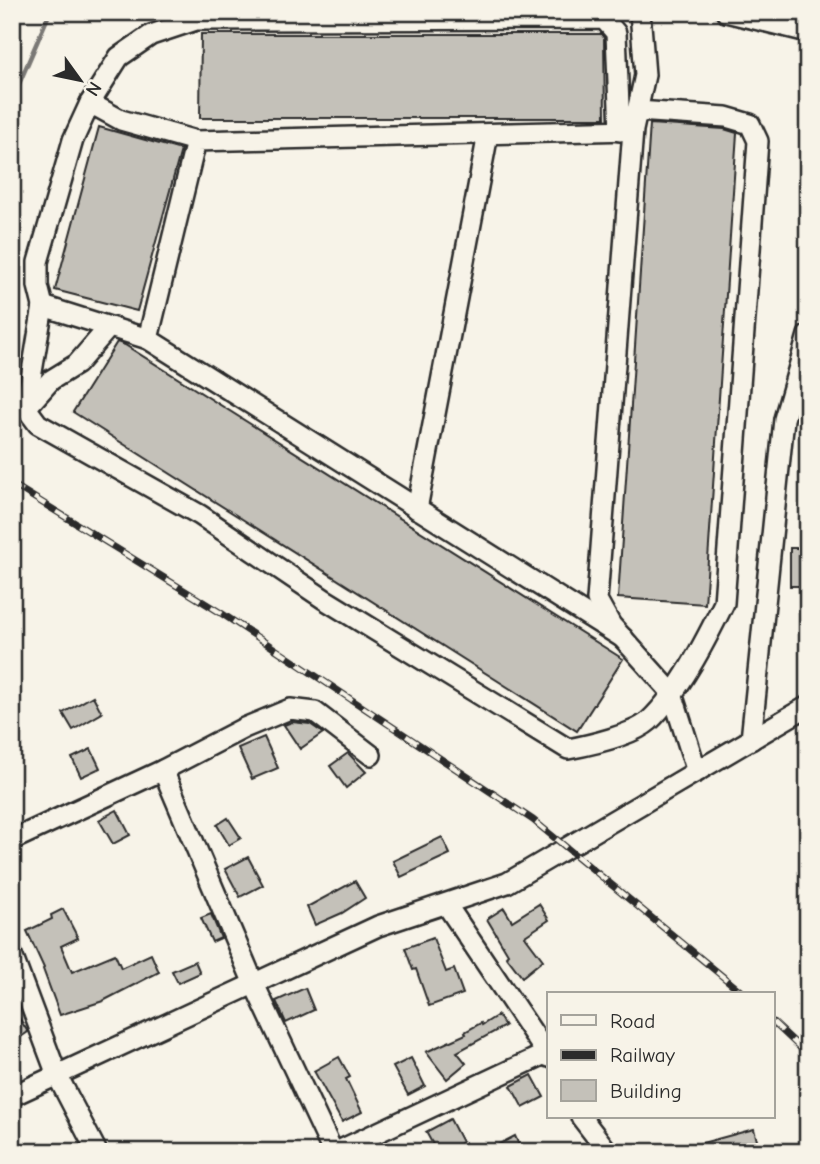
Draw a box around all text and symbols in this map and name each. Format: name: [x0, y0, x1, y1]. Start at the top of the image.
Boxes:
north arrow: [46, 46, 116, 116]
text: N: [81, 78, 106, 100]
legend: [547, 992, 774, 1118]
text: Road: [610, 1009, 655, 1033]
text: Railway: [610, 1043, 675, 1067]
text: Building: [610, 1079, 682, 1103]

